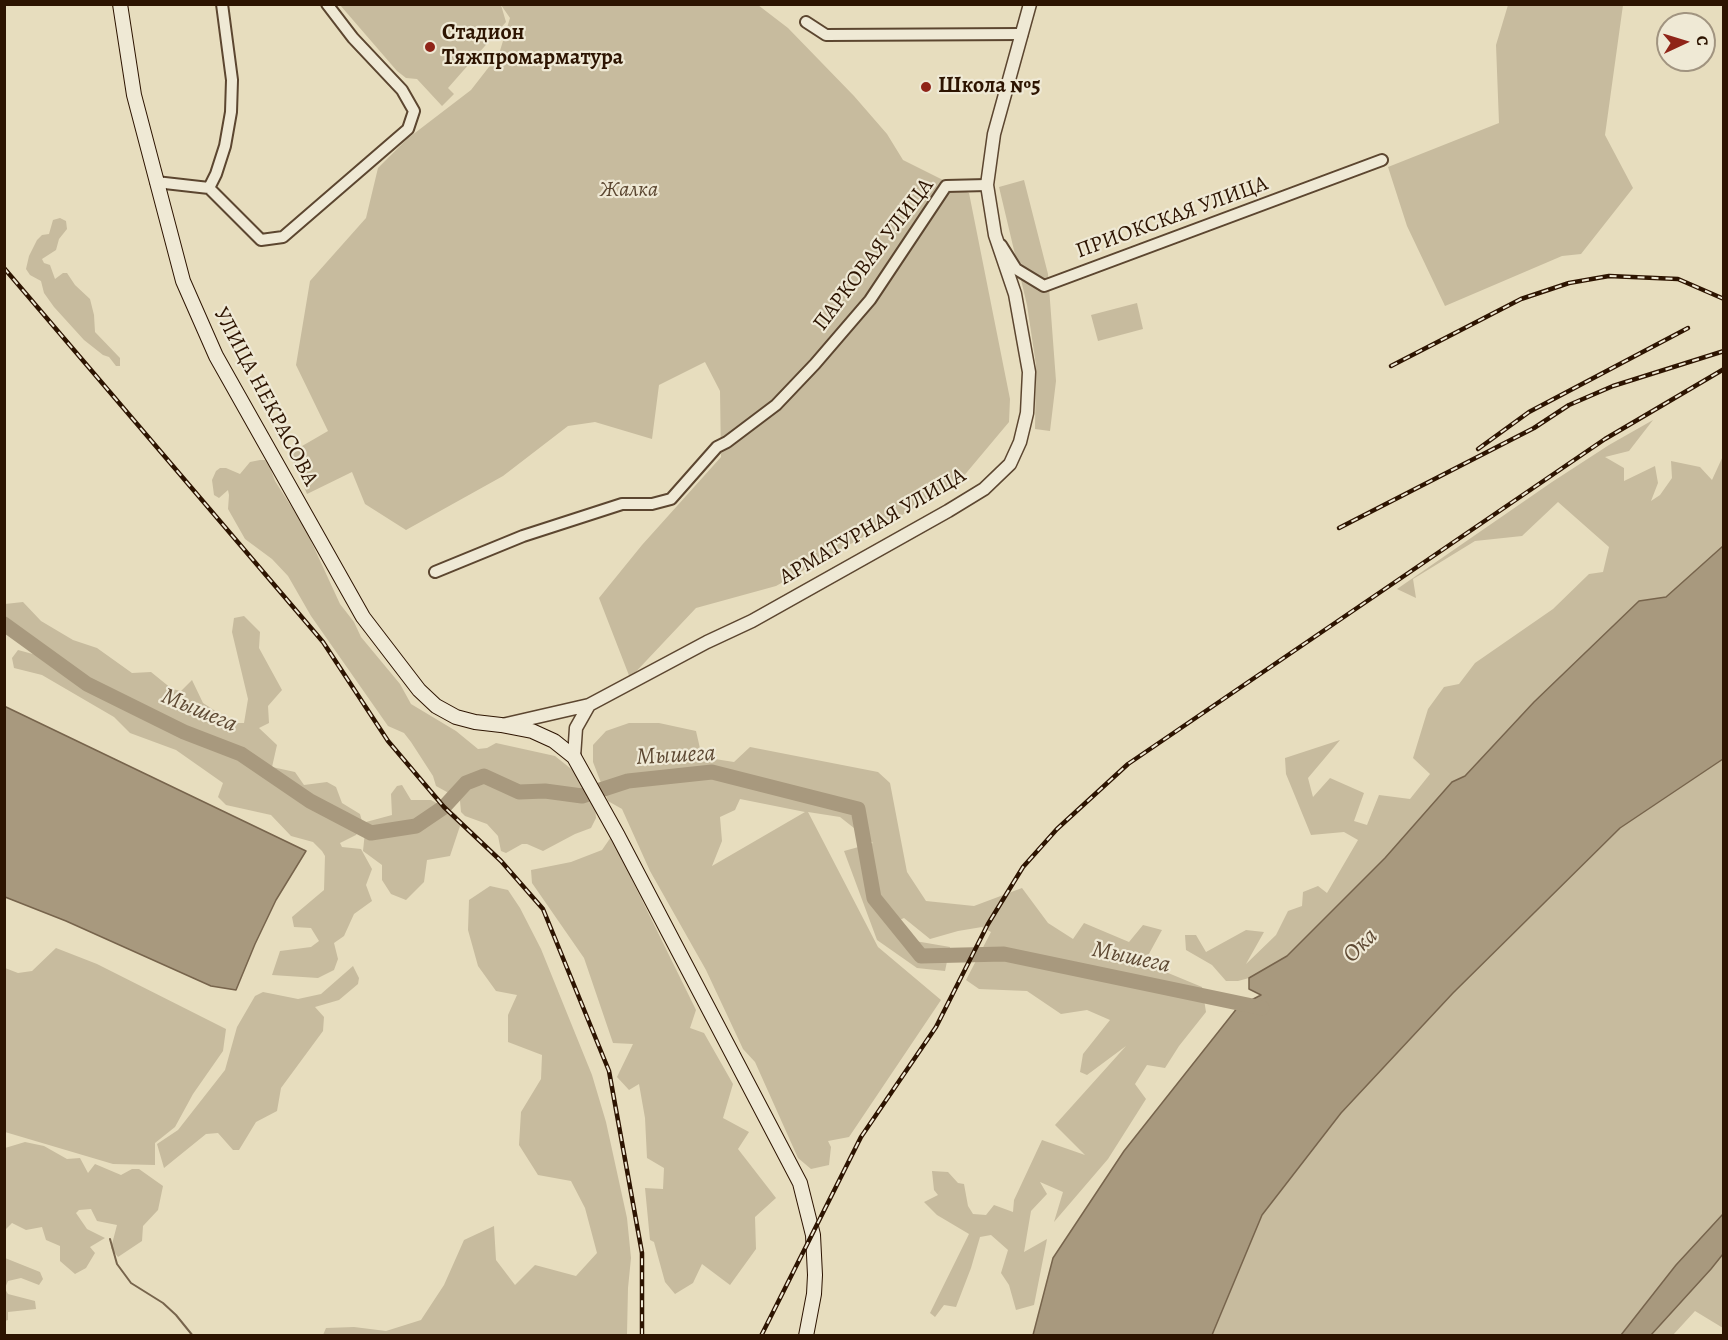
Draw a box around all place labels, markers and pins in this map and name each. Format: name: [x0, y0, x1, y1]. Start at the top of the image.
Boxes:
place label: Стадион Тяжпромарматура: [442, 21, 623, 72]
marker: Стадион Тяжпромарматура: [423, 40, 437, 54]
place label: Школа №5: [938, 74, 1041, 100]
marker: Школа №5: [919, 80, 933, 94]

